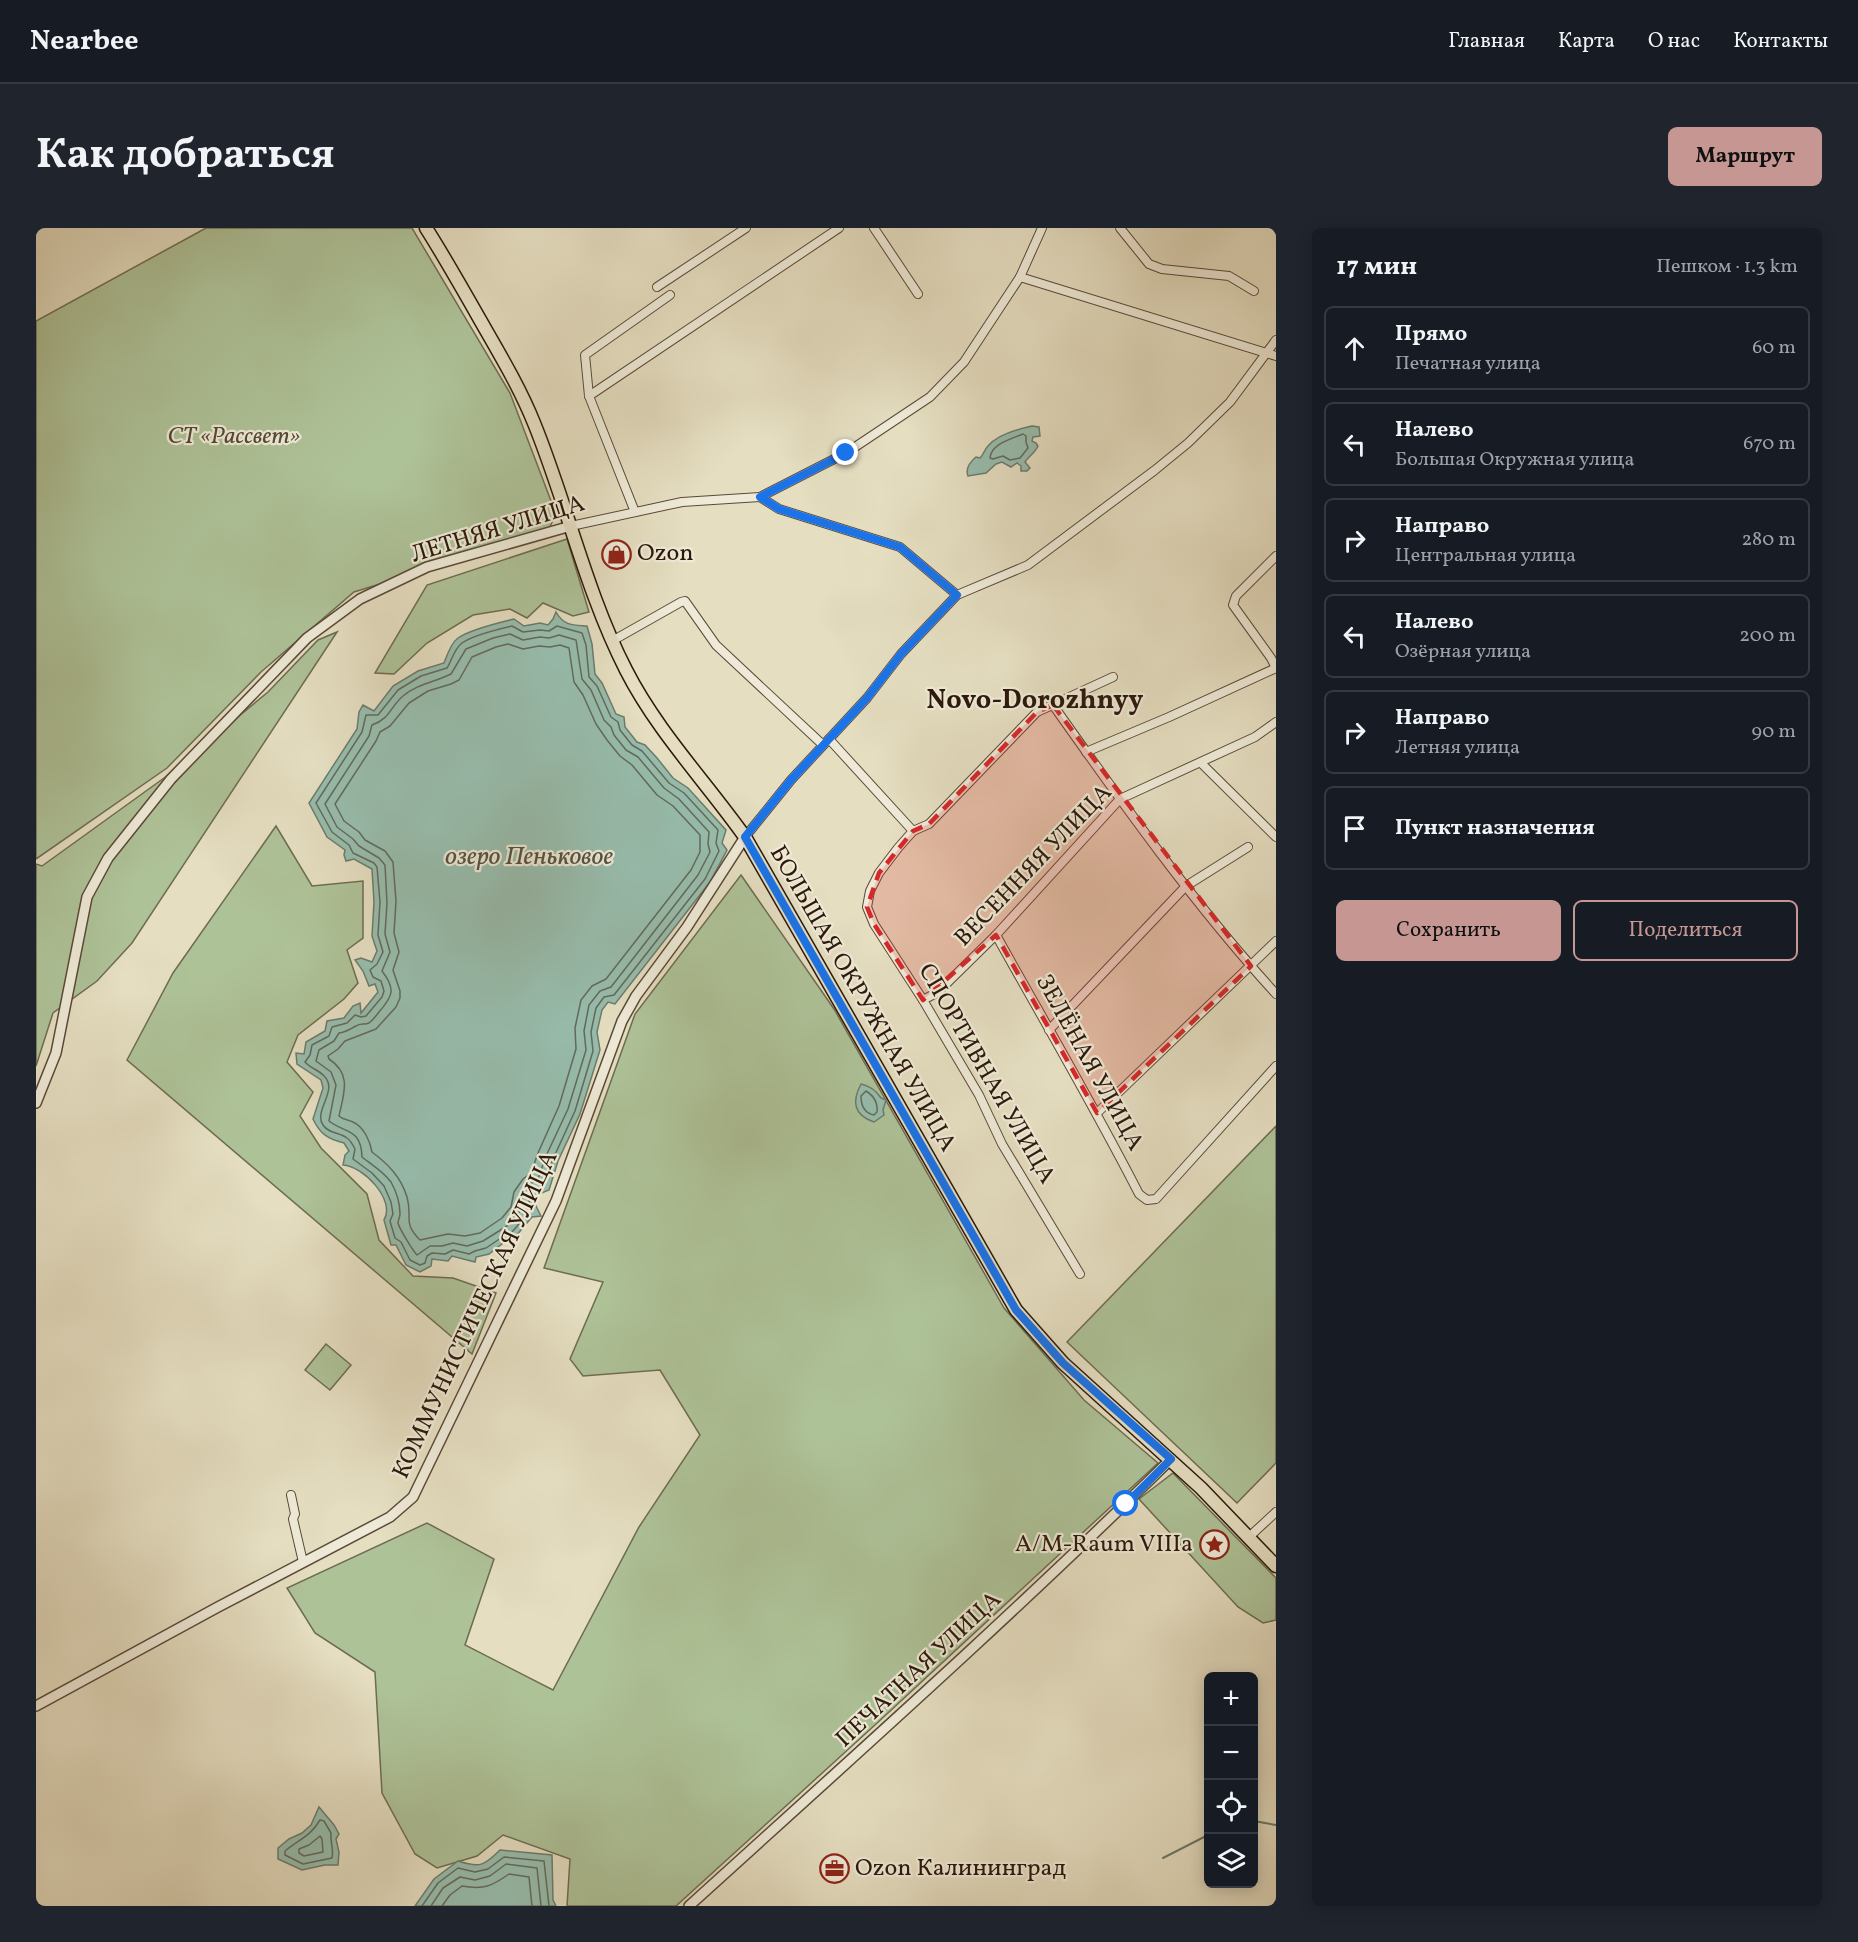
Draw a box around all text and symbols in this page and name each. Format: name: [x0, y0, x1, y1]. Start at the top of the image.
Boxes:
text: Nearbee: [30, 22, 139, 61]
text: Главная: [1448, 27, 1525, 56]
text: Карта: [1558, 27, 1615, 56]
text: О нас: [1648, 27, 1700, 56]
text: Контакты: [1733, 27, 1828, 56]
text: Как добраться: [36, 127, 335, 186]
button: Маршрут: [1668, 127, 1822, 186]
text: 17 мин: [1336, 249, 1417, 285]
text: Пешком · 1.3 km: [1656, 253, 1798, 281]
text: Прямо: [1395, 319, 1467, 350]
icon: ahead: [1338, 332, 1371, 365]
text: 60 m: [1752, 334, 1796, 362]
text: Печатная улица: [1395, 350, 1541, 378]
text: Налево: [1395, 415, 1474, 446]
park label: СТ «Рассвет»: [168, 420, 300, 454]
icon: left: [1338, 428, 1371, 461]
text: 670 m: [1743, 430, 1796, 458]
route end: [832, 439, 858, 465]
text: Большая Окружная улица: [1395, 446, 1634, 474]
street label: ЛЕТНЯЯ УЛИЦА: [407, 487, 589, 573]
text: Направо: [1395, 511, 1489, 542]
icon: right: [1338, 524, 1371, 557]
text: 280 m: [1741, 526, 1796, 554]
place label: Ozon: [637, 537, 694, 571]
shop icon: Ozon: [600, 538, 632, 570]
text: Центральная улица: [1395, 542, 1576, 570]
text: Налево: [1395, 607, 1474, 638]
icon: left: [1338, 620, 1371, 653]
text: 200 m: [1739, 622, 1796, 650]
text: Озёрная улица: [1395, 638, 1531, 666]
district label: Novo-Dorozhnyy: [927, 682, 1143, 720]
text: Направо: [1395, 703, 1489, 734]
icon: right: [1338, 716, 1371, 749]
text: 90 m: [1752, 718, 1796, 746]
text: Летняя улица: [1395, 734, 1520, 762]
street label: ВЕСЕННЯЯ УЛИЦА: [947, 777, 1121, 955]
icon: arrive: [1338, 812, 1371, 845]
text: Пункт назначения: [1395, 813, 1595, 844]
water label: озеро Пеньковое: [445, 839, 613, 875]
street label: БОЛЬШАЯ ОКРУЖНАЯ УЛИЦА: [760, 840, 964, 1159]
button: Сохранить: [1336, 900, 1561, 961]
button: Поделиться: [1573, 900, 1798, 961]
street label: СПОРТИВНАЯ УЛИЦА: [909, 957, 1063, 1191]
street label: ЗЕЛЁНАЯ УЛИЦА: [1026, 969, 1152, 1157]
street label: КОММУНИСТИЧЕСКАЯ УЛИЦА: [385, 1145, 567, 1485]
route start: [1112, 1490, 1138, 1516]
place label: A/M-Raum VIIIa: [1015, 1528, 1193, 1562]
place icon: A/M-Raum VIIIa: [1198, 1529, 1230, 1561]
street label: ПЕЧАТНАЯ УЛИЦА: [828, 1584, 1010, 1756]
map controls: [1204, 1672, 1258, 1888]
button: +: [1204, 1672, 1258, 1726]
button: −: [1204, 1726, 1258, 1780]
button: locate: [1204, 1780, 1258, 1834]
button: layers: [1204, 1834, 1258, 1888]
place label: Ozon Калининград: [855, 1852, 1066, 1886]
office icon: Ozon Калининград: [818, 1853, 850, 1885]

